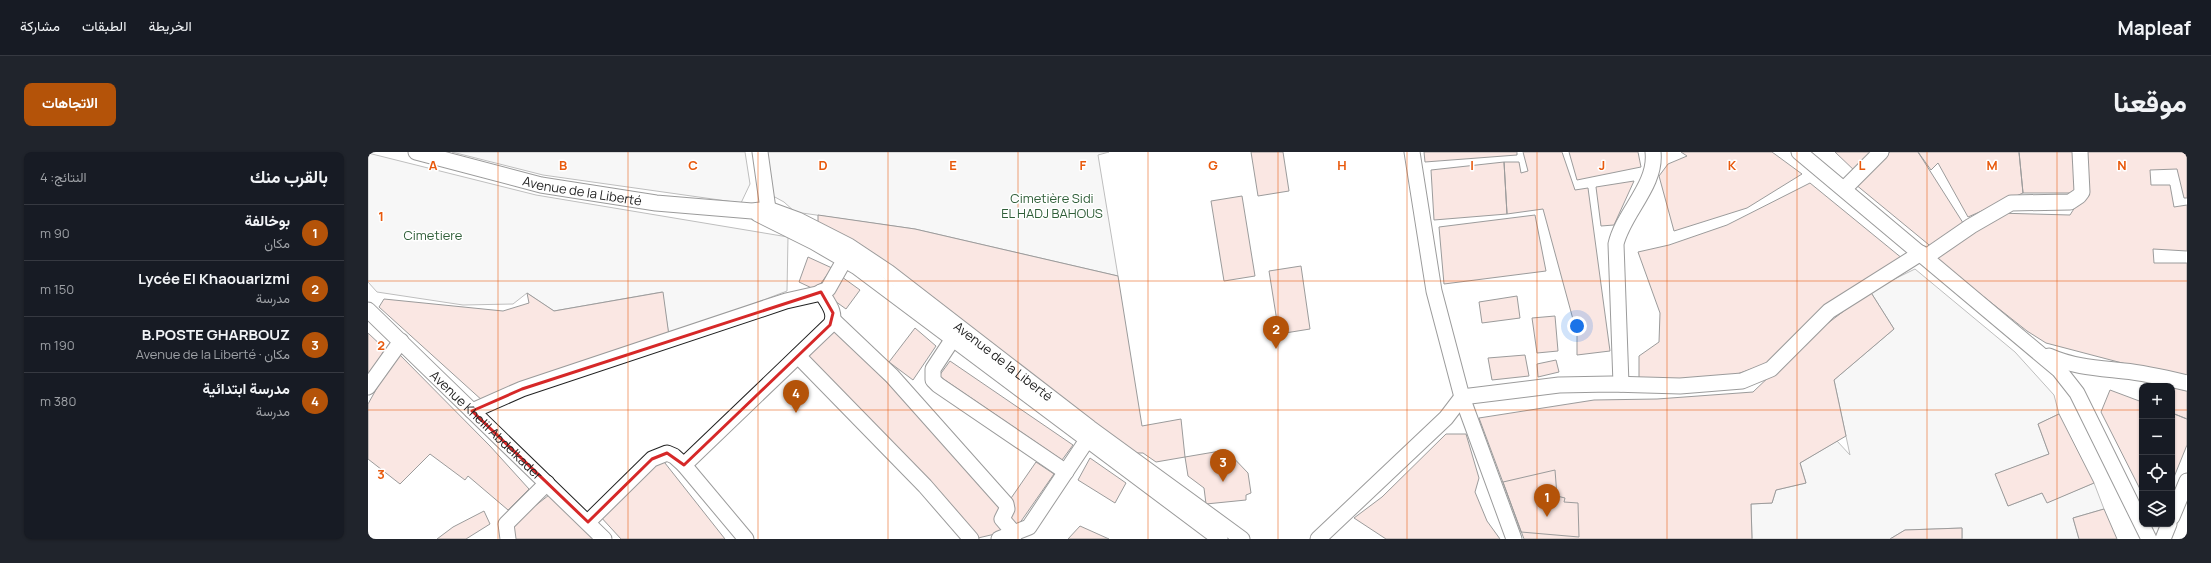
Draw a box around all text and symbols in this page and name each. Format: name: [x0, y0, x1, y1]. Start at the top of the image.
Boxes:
text: Mapleaf: [2117, 15, 2191, 41]
text: مشاركة: [20, 16, 60, 35]
text: الطبقات: [82, 16, 126, 35]
text: الخريطة: [148, 16, 192, 35]
text: موقعنا: [2113, 82, 2187, 120]
button: الاتجاهات: [24, 83, 116, 126]
text: A: [429, 156, 438, 174]
text: B: [559, 156, 567, 174]
text: C: [688, 156, 698, 174]
text: D: [818, 156, 828, 174]
text: E: [949, 156, 957, 174]
text: F: [1080, 156, 1087, 174]
text: G: [1208, 156, 1218, 174]
text: H: [1337, 156, 1347, 174]
text: I: [1470, 156, 1474, 174]
text: J: [1599, 156, 1605, 174]
text: K: [1728, 156, 1737, 174]
text: L: [1859, 156, 1866, 174]
text: M: [1986, 156, 1998, 174]
text: N: [2117, 156, 2127, 174]
text: بالقرب منك: [250, 165, 328, 188]
text: النتائج: 4: [40, 168, 87, 186]
street label: Avenue de la Liberté: [521, 172, 644, 210]
park label: Cimetière Sidi EL HADJ BAHOUS: [1001, 189, 1103, 222]
text: 1: [378, 207, 384, 225]
text: بوخالفة: [244, 210, 290, 231]
text: 90 m: [40, 224, 70, 242]
text: 1: [312, 224, 318, 242]
park label: Cimetiere: [404, 226, 463, 244]
text: مكان: [264, 234, 290, 252]
text: Lycée El Khaouarizmi: [138, 268, 290, 289]
text: 150 m: [40, 280, 74, 298]
text: 2: [311, 280, 319, 298]
text: مدرسة: [256, 289, 290, 307]
pin: 2: [1263, 316, 1289, 349]
your location: [1567, 316, 1587, 336]
street label: Avenue de la Liberté: [950, 317, 1057, 405]
text: B.POSTE GHARBOUZ: [142, 324, 290, 345]
text: 190 m: [40, 336, 75, 354]
text: 3: [311, 336, 319, 354]
text: 2: [377, 336, 385, 354]
text: مكان · Avenue de la Liberté: [136, 345, 290, 363]
street label: Avenue Khelil Abdelkader: [426, 366, 547, 484]
text: مدرسة ابتدائية: [203, 378, 290, 399]
pin: 4: [783, 380, 809, 413]
map controls: [2139, 383, 2175, 527]
button: +: [2139, 383, 2175, 419]
text: 380 m: [40, 392, 76, 410]
text: 4: [311, 392, 319, 410]
text: مدرسة: [256, 402, 290, 420]
button: −: [2139, 419, 2175, 455]
pin: 3: [1210, 449, 1236, 482]
button: locate: [2139, 455, 2175, 491]
text: 3: [377, 465, 385, 483]
pin: 1: [1534, 484, 1560, 517]
button: layers: [2139, 491, 2175, 527]

